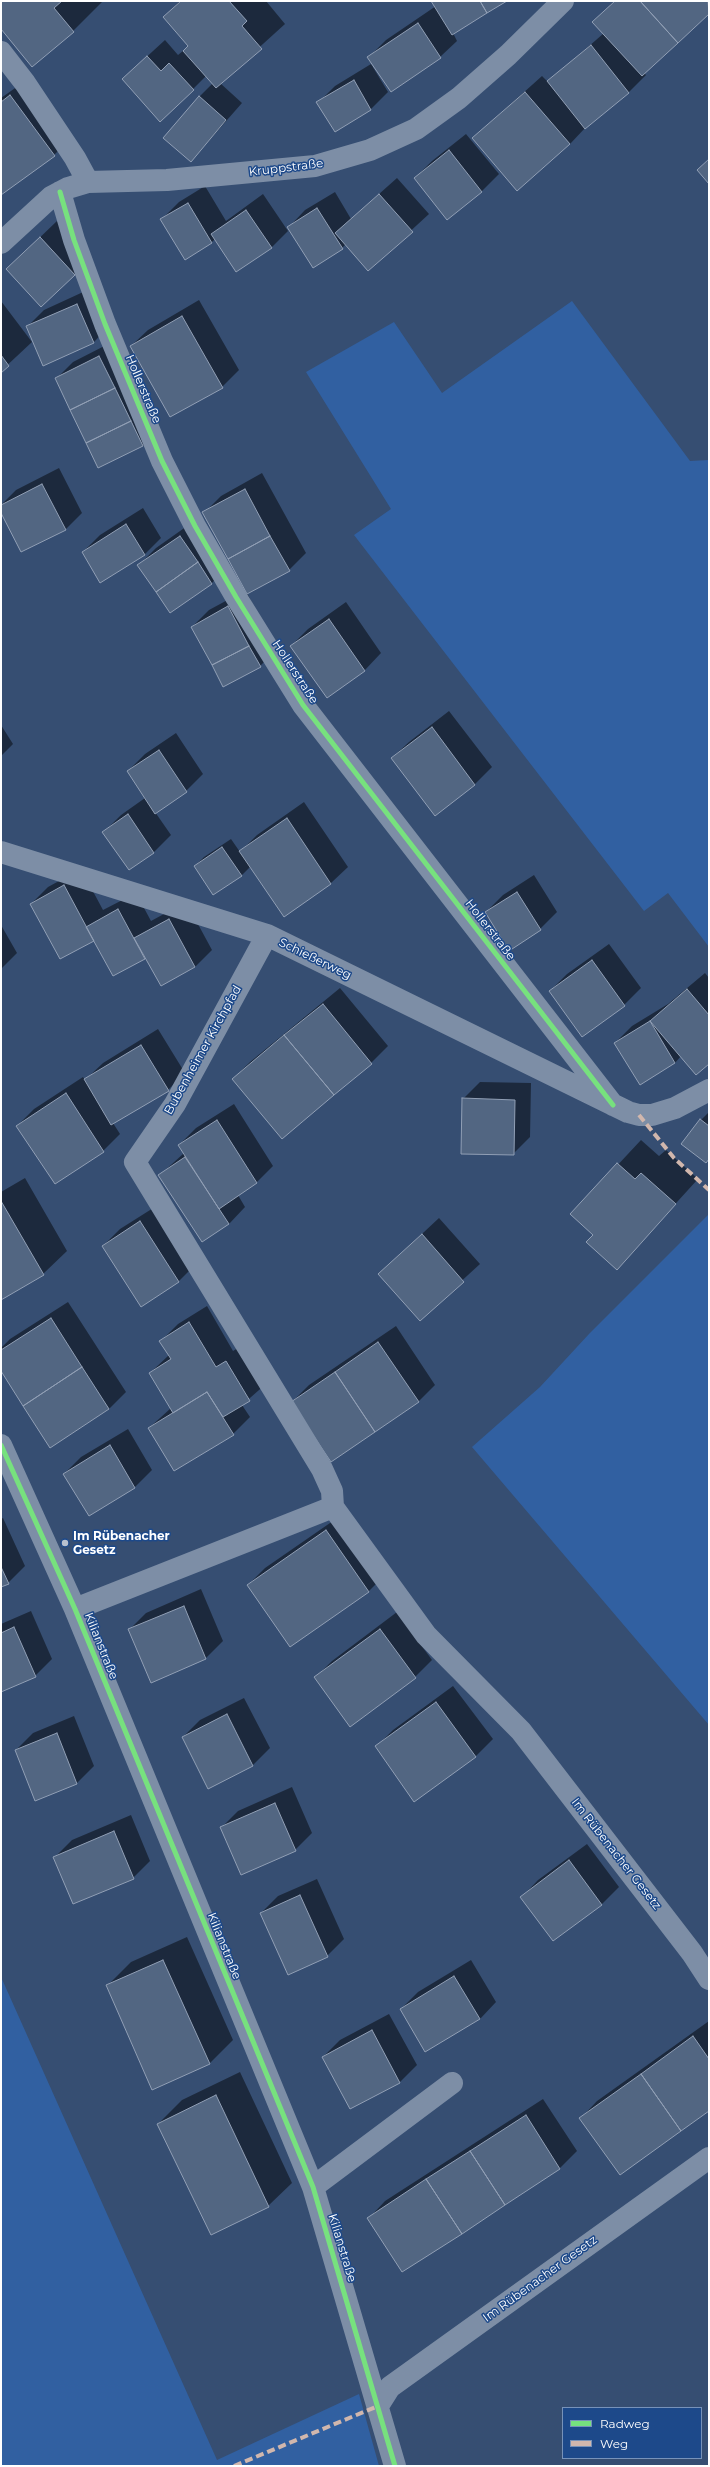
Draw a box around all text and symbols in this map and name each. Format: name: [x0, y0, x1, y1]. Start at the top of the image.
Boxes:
street label: Kruppstraße: [248, 156, 324, 180]
street label: Hollerstraße: [122, 353, 164, 425]
street label: Hollerstraße: [269, 637, 321, 707]
street label: Hollerstraße: [462, 897, 518, 963]
street label: Schießerweg: [276, 935, 354, 983]
street label: Bubenheimer Kirchpfad: [161, 983, 245, 1117]
place label: Im Rübenacher Gesetz: [73, 1529, 170, 1557]
marker: Im Rübenacher Gesetz: [60, 1538, 70, 1548]
street label: Kilianstraße: [81, 1610, 121, 1682]
street label: Im Rübenacher Gesetz: [568, 1795, 664, 1913]
street label: Kilianstraße: [204, 1910, 244, 1982]
street label: Kilianstraße: [325, 2212, 359, 2284]
street label: Im Rübenacher Gesetz: [480, 2233, 600, 2325]
legend: [562, 2407, 702, 2459]
text: Radweg: [600, 2416, 650, 2431]
text: Weg: [600, 2436, 628, 2451]

